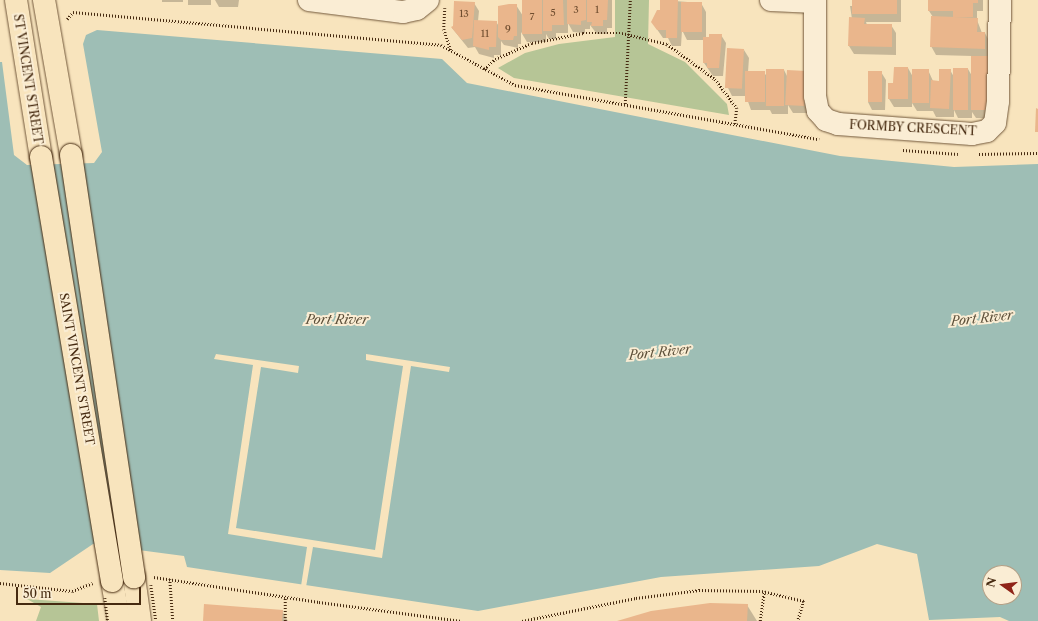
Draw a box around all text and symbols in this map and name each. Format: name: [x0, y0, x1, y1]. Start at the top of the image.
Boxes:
house number: 3: [573, 4, 579, 16]
house number: 1: [595, 4, 599, 16]
house number: 5: [550, 7, 556, 19]
house number: 13: [459, 8, 469, 20]
house number: 7: [530, 11, 534, 23]
street label: ST VINCENT STREET: [11, 12, 45, 146]
house number: 9: [505, 23, 511, 35]
house number: 11: [481, 28, 489, 40]
street label: FORMBY CRESCENT: [849, 117, 977, 139]
street label: SAINT VINCENT STREET: [56, 291, 98, 447]
water label: Port River: [950, 307, 1014, 329]
water label: Port River: [306, 311, 368, 327]
water label: Port River: [628, 341, 692, 363]
north arrow: [982, 565, 1022, 605]
text: N: [983, 576, 999, 589]
scale bar: [18, 579, 143, 605]
text: 50 m: [23, 586, 52, 601]

